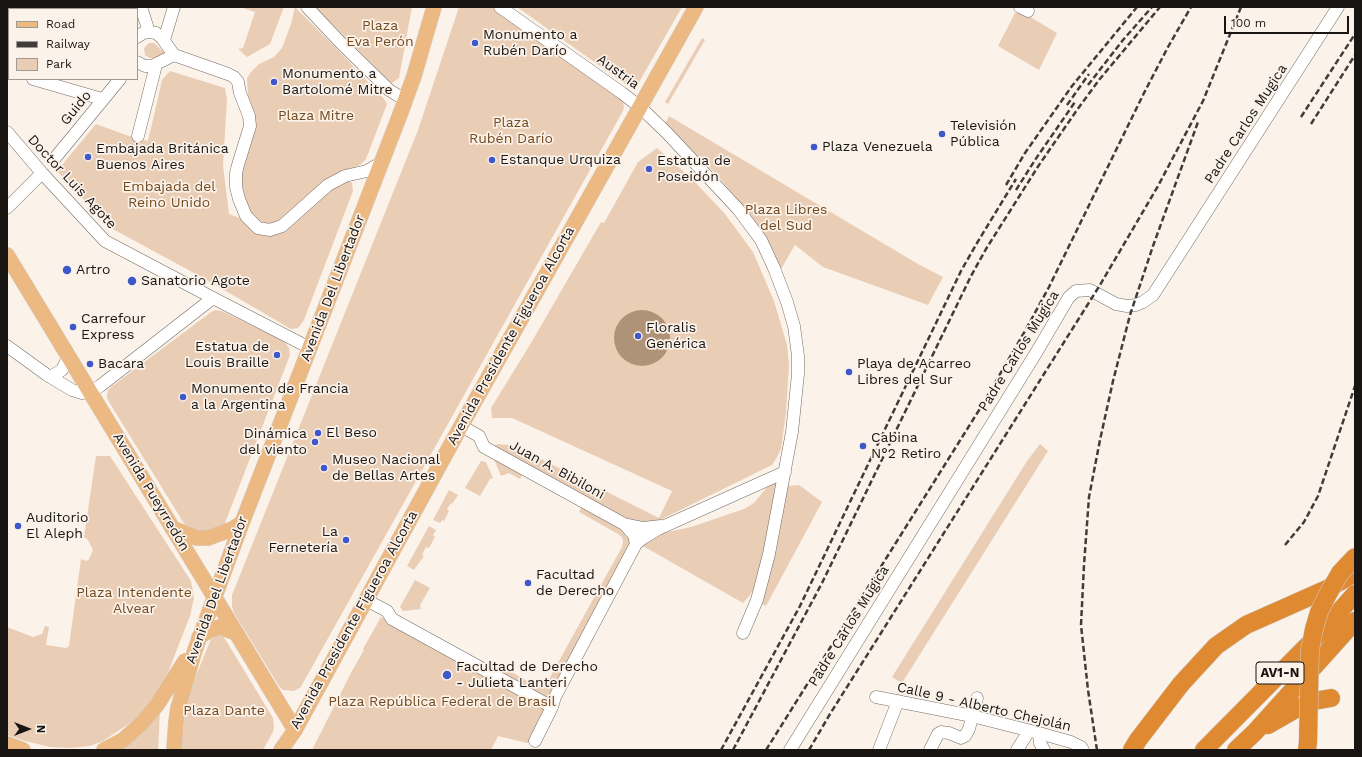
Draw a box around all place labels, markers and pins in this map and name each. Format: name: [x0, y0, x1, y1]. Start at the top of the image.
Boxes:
place label: Monumento a Rubén Darío: [483, 27, 577, 60]
marker: Monumento a Rubén Darío: [470, 38, 480, 48]
place label: Monumento a Bartolomé Mitre: [282, 66, 393, 98]
marker: Monumento a Bartolomé Mitre: [269, 77, 279, 87]
place label: Televisión Pública: [950, 118, 1016, 150]
marker: Televisión Pública: [937, 129, 947, 139]
place label: Plaza Venezuela: [822, 139, 933, 155]
place label: Embajada Británica Buenos Aires: [96, 141, 229, 174]
marker: Plaza Venezuela: [809, 142, 819, 152]
marker: Embajada Británica Buenos Aires: [83, 152, 93, 162]
place label: Estanque Urquiza: [500, 152, 621, 168]
place label: Estatua de Poseidón: [657, 153, 731, 186]
marker: Estanque Urquiza: [487, 155, 497, 165]
marker: Estatua de Poseidón: [644, 164, 654, 174]
place label: Artro: [76, 262, 110, 278]
marker: Artro: [61, 264, 73, 276]
place label: Sanatorio Agote: [141, 273, 250, 289]
marker: Sanatorio Agote: [126, 275, 138, 287]
place label: Carrefour Express: [81, 311, 146, 344]
place label: Floralis Genérica: [646, 320, 706, 352]
marker: Carrefour Express: [68, 322, 78, 332]
marker: Floralis Genérica: [633, 331, 643, 341]
place label: Estatua de Louis Braille: [185, 339, 269, 372]
marker: Estatua de Louis Braille: [272, 350, 282, 360]
place label: Bacara: [98, 356, 144, 372]
place label: Playa de Acarreo Libres del Sur: [857, 356, 971, 388]
marker: Bacara: [85, 359, 95, 369]
marker: Playa de Acarreo Libres del Sur: [844, 367, 854, 377]
place label: Monumento de Francia a la Argentina: [191, 381, 349, 414]
marker: Monumento de Francia a la Argentina: [178, 392, 188, 402]
place label: El Beso: [326, 425, 377, 441]
place label: Dinámica del viento: [239, 426, 307, 458]
marker: El Beso: [313, 428, 323, 438]
place label: Cabina N°2 Retiro: [871, 430, 941, 462]
marker: Dinámica del viento: [310, 437, 320, 447]
marker: Cabina N°2 Retiro: [858, 441, 868, 451]
place label: Museo Nacional de Bellas Artes: [332, 452, 440, 484]
marker: Museo Nacional de Bellas Artes: [319, 463, 329, 473]
place label: Auditorio El Aleph: [26, 510, 88, 542]
marker: Auditorio El Aleph: [13, 521, 23, 531]
place label: La Fernetería: [269, 524, 338, 556]
marker: La Fernetería: [341, 535, 351, 545]
place label: Facultad de Derecho: [536, 567, 614, 600]
marker: Facultad de Derecho: [523, 578, 533, 588]
place label: Facultad de Derecho - Julieta Lanteri: [456, 659, 598, 692]
marker: Facultad de Derecho - Julieta Lanteri: [441, 669, 453, 681]

